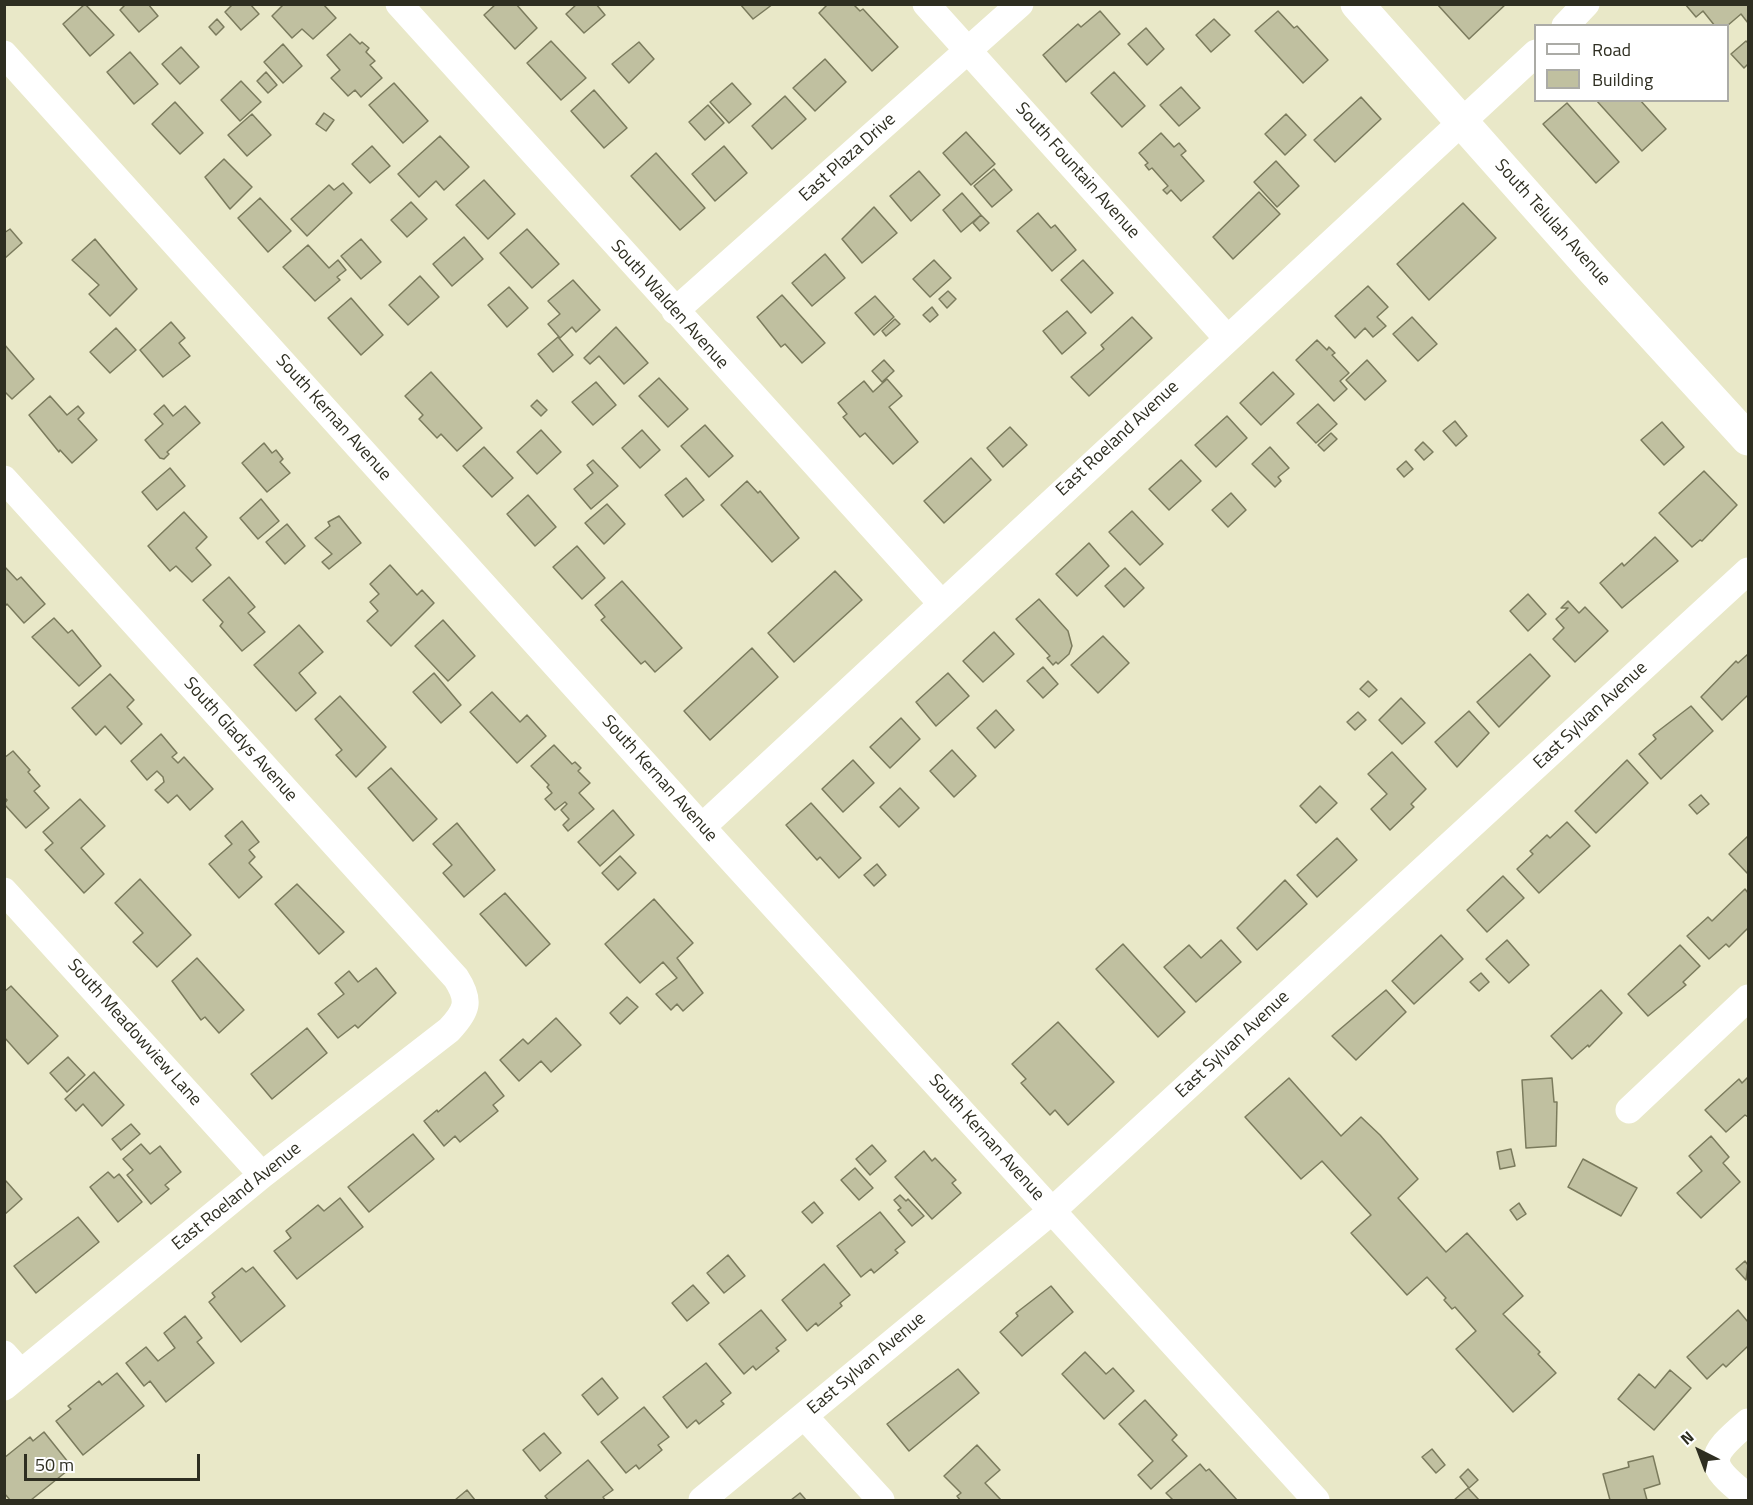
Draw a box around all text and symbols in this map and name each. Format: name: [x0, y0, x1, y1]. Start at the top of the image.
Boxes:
legend: [1534, 24, 1729, 102]
text: Road: [1592, 36, 1631, 63]
text: Building: [1592, 66, 1653, 93]
street label: South Fountain Avenue: [1010, 98, 1144, 244]
street label: East Plaza Drive: [795, 109, 901, 207]
street label: South Telulah Avenue: [1490, 155, 1614, 291]
street label: South Walden Avenue: [605, 236, 733, 374]
street label: South Kernan Avenue: [271, 350, 395, 486]
street label: East Roeland Avenue: [1052, 377, 1184, 501]
street label: East Sylvan Avenue: [1530, 658, 1652, 774]
street label: South Gladys Avenue: [179, 673, 301, 807]
street label: South Kernan Avenue: [597, 711, 721, 847]
street label: South Meadowview Lane: [62, 955, 206, 1111]
street label: East Sylvan Avenue: [1172, 987, 1294, 1103]
street label: South Kernan Avenue: [924, 1070, 1048, 1206]
street label: East Roeland Avenue: [168, 1138, 306, 1256]
street label: East Sylvan Avenue: [804, 1308, 930, 1420]
north arrow: [1669, 1421, 1729, 1481]
text: N: [1675, 1425, 1699, 1450]
scale bar: [27, 1442, 202, 1480]
text: 50 m: [35, 1451, 74, 1478]

